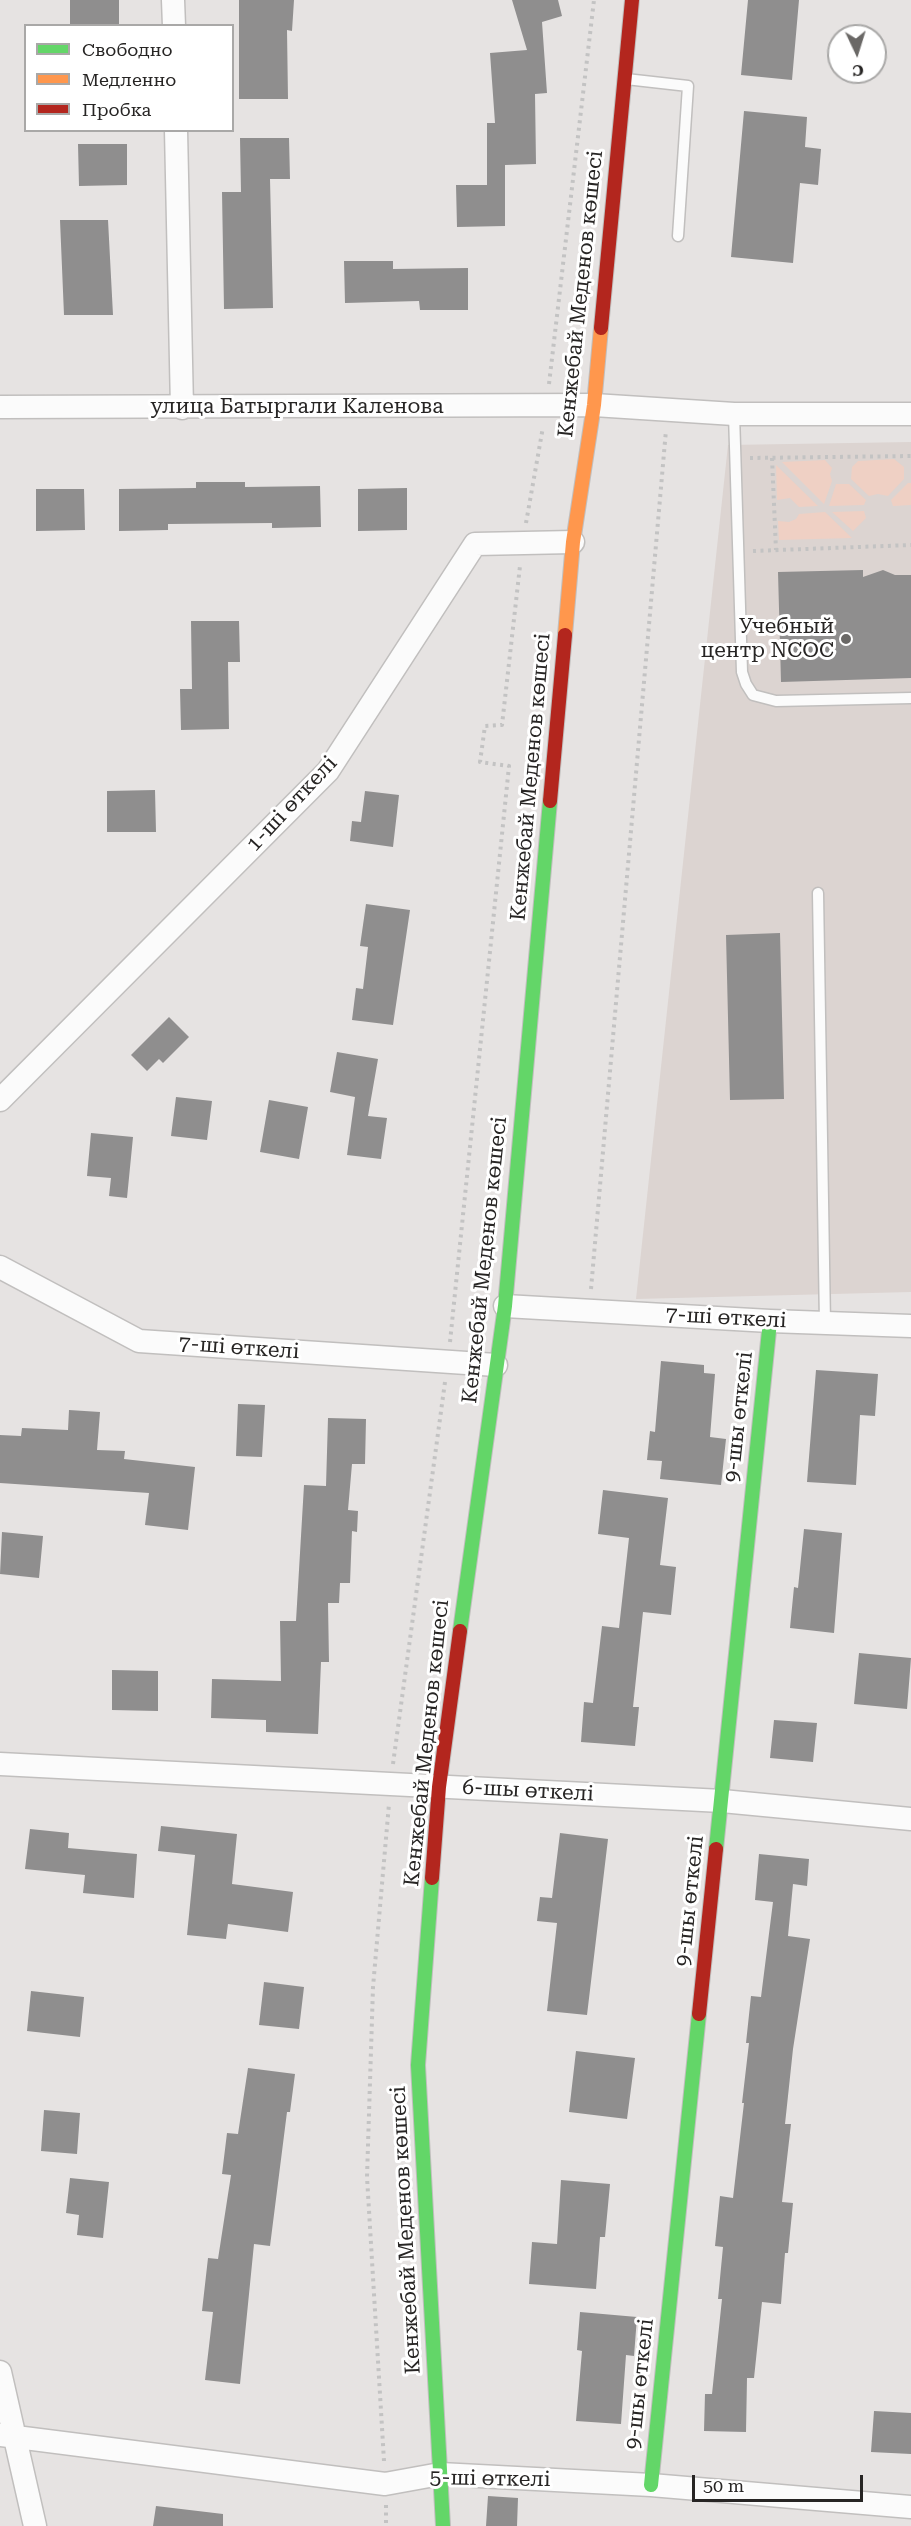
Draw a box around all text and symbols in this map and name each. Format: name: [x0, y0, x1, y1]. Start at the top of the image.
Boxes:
legend: [24, 24, 234, 132]
north arrow: [827, 24, 887, 84]
text: Свободно: [82, 39, 172, 60]
text: С: [852, 61, 864, 80]
text: Медленно: [82, 69, 176, 90]
text: Пробка: [82, 99, 151, 120]
street label: Кенжебай Меденов көшесі: [553, 149, 609, 439]
street label: улица Батыргали Каленова: [150, 394, 444, 420]
place label: Учебный центр NCOC: [701, 614, 834, 664]
street label: Кенжебай Меденов көшесі: [506, 632, 556, 922]
marker: Учебный центр NCOC: [839, 632, 853, 646]
street label: 1-ші өткелі: [242, 751, 342, 857]
street label: Кенжебай Меденов көшесі: [457, 1115, 513, 1405]
street label: 7-ші өткелі: [665, 1302, 787, 1334]
street label: 7-ші өткелі: [178, 1331, 300, 1365]
street label: 9-шы өткелі: [720, 1350, 758, 1484]
street label: Кенжебай Меденов көшесі: [399, 1598, 455, 1888]
street label: 6-шы өткелі: [462, 1775, 594, 1807]
street label: 9-шы өткелі: [671, 1834, 709, 1968]
street label: Кенжебай Меденов көшесі: [386, 2085, 426, 2375]
street label: 9-шы өткелі: [621, 2317, 659, 2451]
scale bar: [695, 2463, 866, 2501]
street label: 5-ші өткелі: [429, 2465, 551, 2493]
text: 50 m: [703, 2475, 744, 2496]

